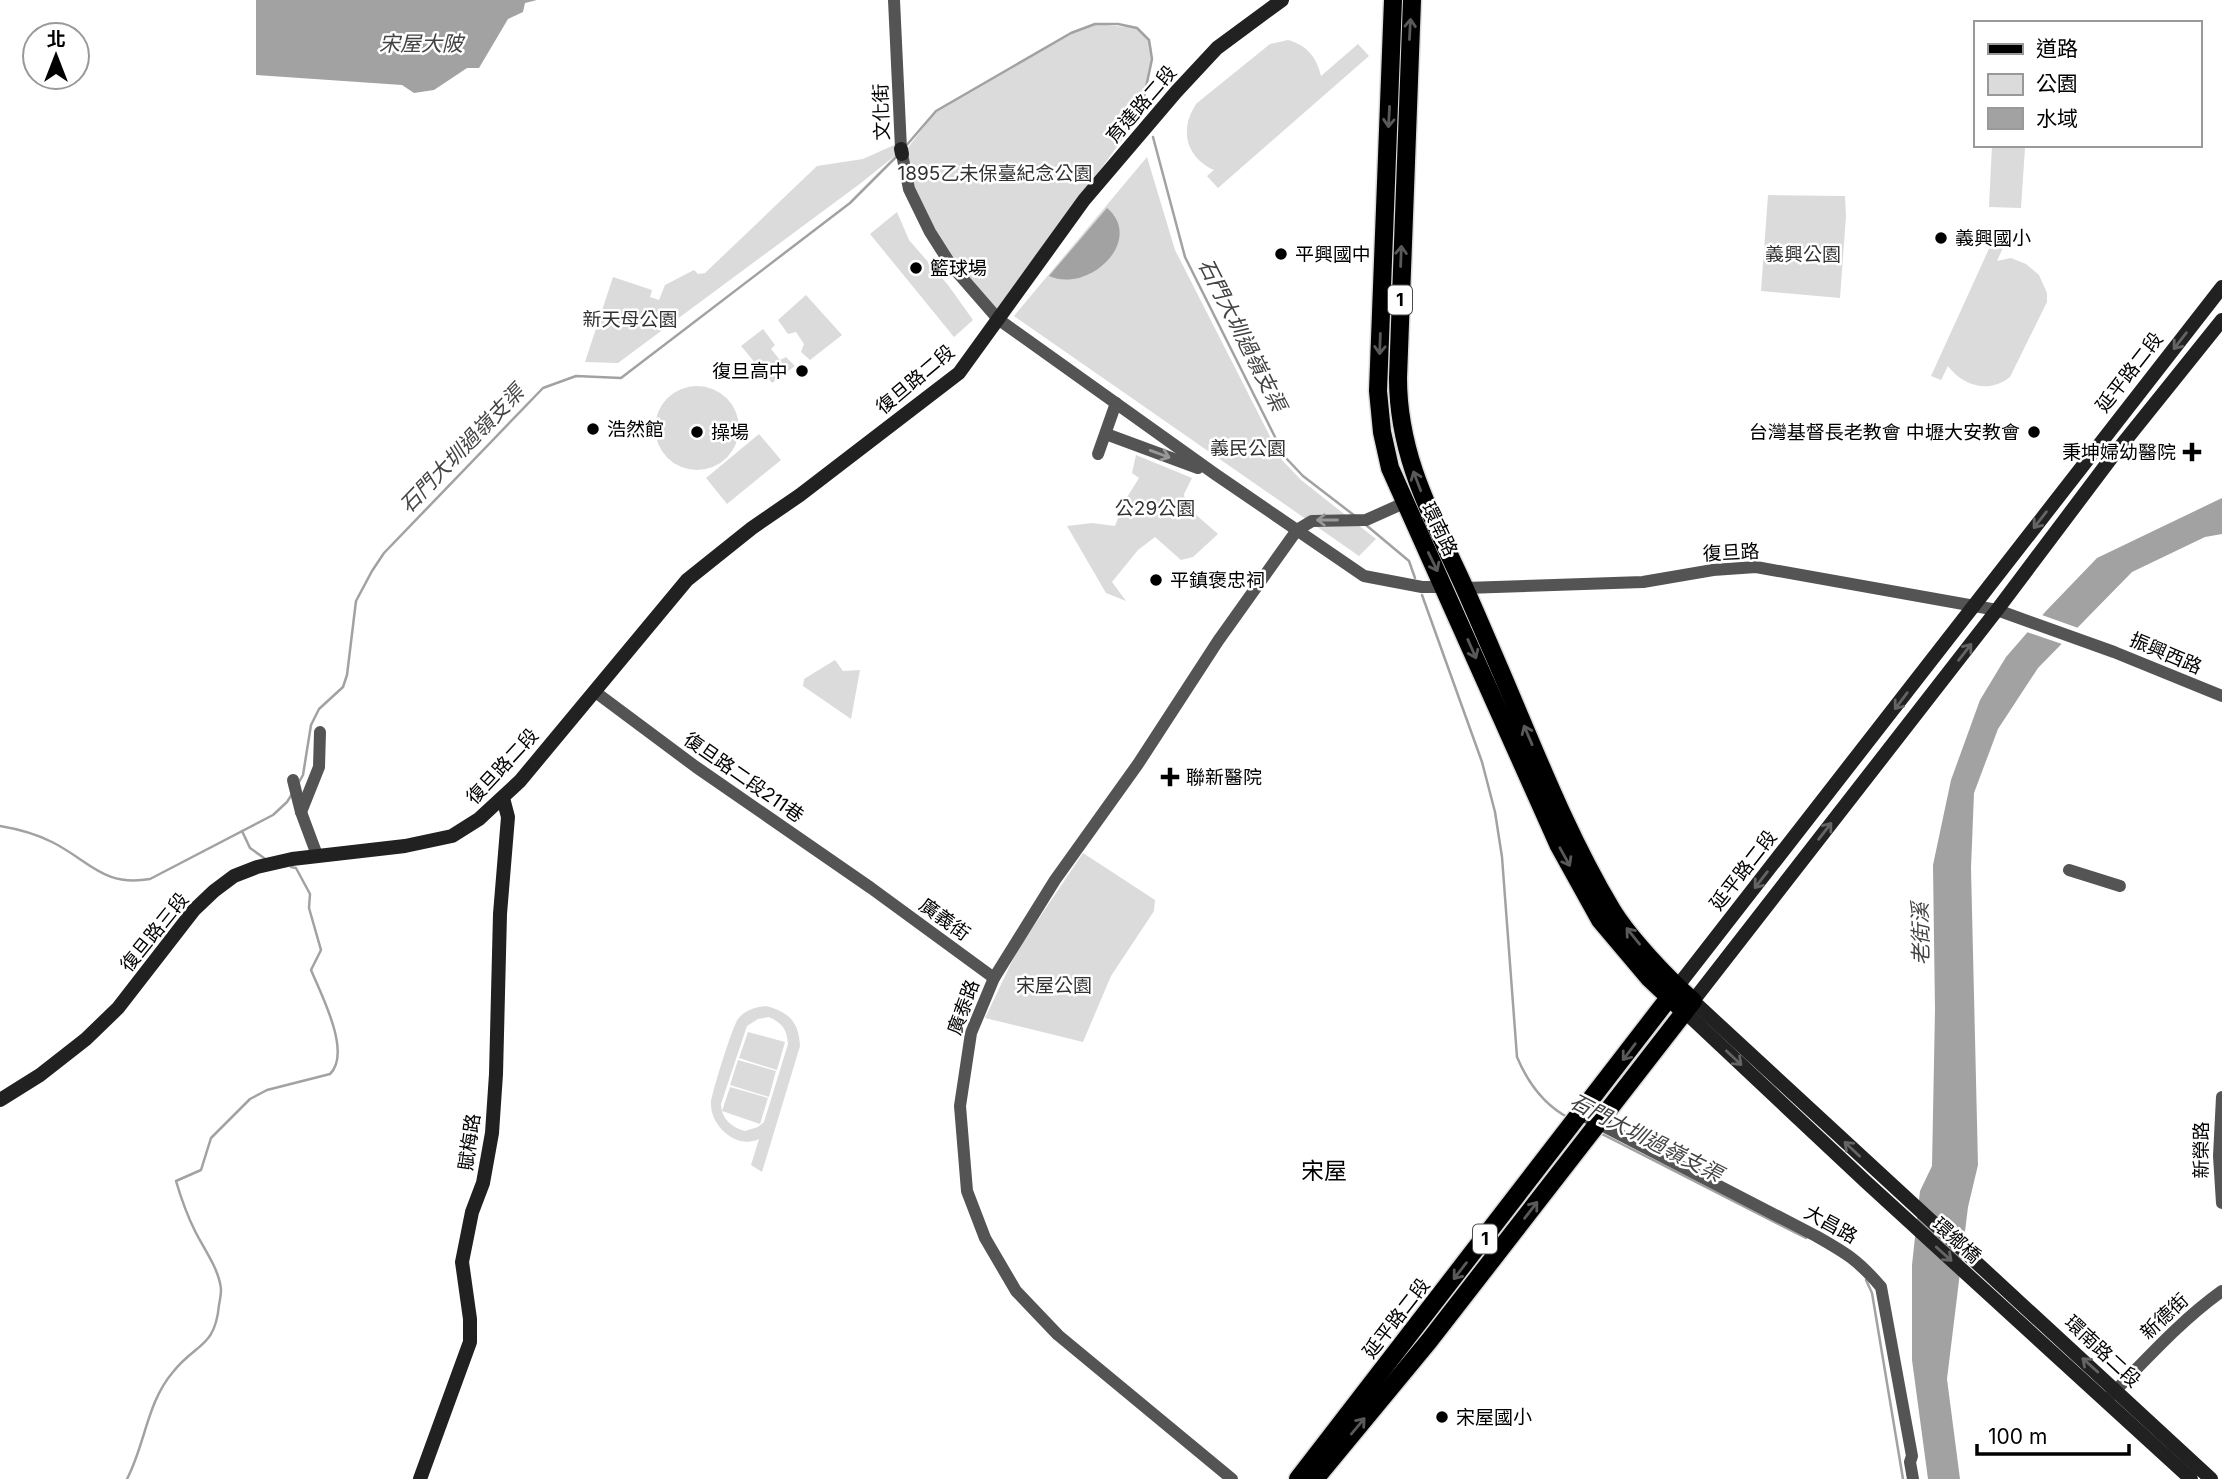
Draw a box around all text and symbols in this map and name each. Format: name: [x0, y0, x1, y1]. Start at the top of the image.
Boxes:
one-way arrow: [1404, 18, 1417, 41]
north arrow: [21, 21, 91, 91]
legend: [1974, 21, 2201, 147]
text: 北: [46, 28, 66, 51]
water label: 宋屋大陂: [379, 31, 466, 56]
text: 道路: [2036, 36, 2078, 61]
street label: 育達路二段: [1102, 61, 1181, 148]
text: 公園: [2036, 71, 2078, 96]
street label: 文化街: [869, 83, 894, 141]
one-way arrow: [1382, 105, 1395, 128]
text: 水域: [2036, 106, 2078, 131]
park label: 1895乙未保臺紀念公園: [898, 162, 1092, 185]
place label: 義興國小: [1955, 227, 2031, 250]
marker: 義興國小: [1933, 230, 1949, 246]
place label: 平興國中: [1295, 243, 1371, 266]
park label: 義興公園: [1765, 243, 1841, 266]
one-way arrow: [1395, 245, 1408, 268]
marker: 平興國中: [1273, 246, 1289, 262]
water label: 石門大圳過嶺支渠: [1193, 254, 1293, 418]
place label: 籃球場: [930, 257, 987, 280]
marker: 籃球場: [908, 260, 924, 276]
road number: 1: [1388, 286, 1412, 314]
park label: 新天母公園: [582, 308, 678, 331]
street label: 延平路二段: [2091, 328, 2168, 417]
one-way arrow: [2172, 331, 2187, 350]
one-way arrow: [1373, 333, 1387, 356]
street label: 復旦路二段: [872, 340, 959, 419]
place label: 復旦高中: [712, 360, 788, 383]
marker: 復旦高中: [794, 363, 810, 379]
water label: 石門大圳過嶺支渠: [394, 377, 531, 518]
place label: 浩然館: [607, 418, 664, 441]
marker: 浩然館: [585, 421, 601, 437]
place label: 操場: [711, 421, 749, 444]
place label: 台灣基督長老教會 中壢大安教會: [1749, 421, 2020, 444]
marker: 操場: [689, 424, 705, 440]
marker: 台灣基督長老教會 中壢大安教會: [2026, 424, 2042, 440]
park label: 義民公園: [1210, 437, 1286, 460]
place label: 秉坤婦幼醫院: [2062, 441, 2176, 464]
marker: 秉坤婦幼醫院: [2182, 442, 2202, 462]
one-way arrow: [1149, 448, 1171, 461]
one-way arrow: [1409, 471, 1422, 492]
park label: 公29公園: [1115, 497, 1195, 520]
street label: 環南路: [1417, 499, 1462, 560]
one-way arrow: [2032, 511, 2047, 529]
one-way arrow: [1316, 514, 1339, 527]
street label: 復旦路: [1702, 540, 1760, 565]
one-way arrow: [1426, 551, 1440, 572]
place label: 平鎮褒忠祠: [1170, 569, 1265, 592]
marker: 平鎮褒忠祠: [1148, 572, 1164, 588]
street label: 振興西路: [2126, 628, 2205, 679]
one-way arrow: [1467, 638, 1480, 660]
one-way arrow: [1957, 643, 1972, 661]
one-way arrow: [1894, 691, 1909, 710]
street label: 復旦路二段: [462, 724, 543, 809]
one-way arrow: [1521, 724, 1534, 746]
street label: 復旦路二段211巷: [679, 728, 808, 827]
place label: 聯新醫院: [1186, 766, 1262, 789]
marker: 聯新醫院: [1160, 767, 1180, 787]
one-way arrow: [1818, 823, 1833, 841]
street label: 延平路二段: [1705, 826, 1782, 915]
one-way arrow: [1559, 846, 1572, 867]
one-way arrow: [1754, 871, 1769, 889]
street label: 復旦路三段: [116, 888, 193, 976]
street label: 廣義街: [915, 893, 975, 945]
water label: 老街溪: [1907, 899, 1934, 966]
one-way arrow: [1625, 927, 1641, 945]
park label: 宋屋公園: [1016, 974, 1092, 997]
street label: 廣泰路: [943, 976, 984, 1038]
one-way arrow: [1622, 1042, 1636, 1061]
one-way arrow: [1725, 1049, 1742, 1066]
water label: 石門大圳過嶺支渠: [1566, 1088, 1729, 1188]
street label: 賦梅路: [454, 1112, 485, 1172]
street label: 新榮路: [2190, 1121, 2213, 1179]
one-way arrow: [1844, 1140, 1861, 1157]
district label: 宋屋: [1301, 1157, 1347, 1185]
street label: 大昌路: [1800, 1201, 1861, 1248]
one-way arrow: [1524, 1202, 1539, 1220]
street label: 環鄉橋: [1928, 1213, 1986, 1268]
road number: 1: [1473, 1224, 1497, 1254]
one-way arrow: [1935, 1246, 1953, 1262]
one-way arrow: [1453, 1261, 1468, 1280]
street label: 延平路二段: [1358, 1274, 1435, 1363]
street label: 新德街: [2136, 1289, 2193, 1344]
street label: 環南路二段: [2060, 1311, 2145, 1392]
one-way arrow: [2082, 1357, 2099, 1374]
place label: 宋屋國小: [1456, 1406, 1532, 1429]
marker: 宋屋國小: [1434, 1409, 1450, 1425]
scale bar: [1977, 1412, 2129, 1456]
one-way arrow: [1351, 1418, 1366, 1436]
text: 100 m: [1988, 1424, 2047, 1449]

